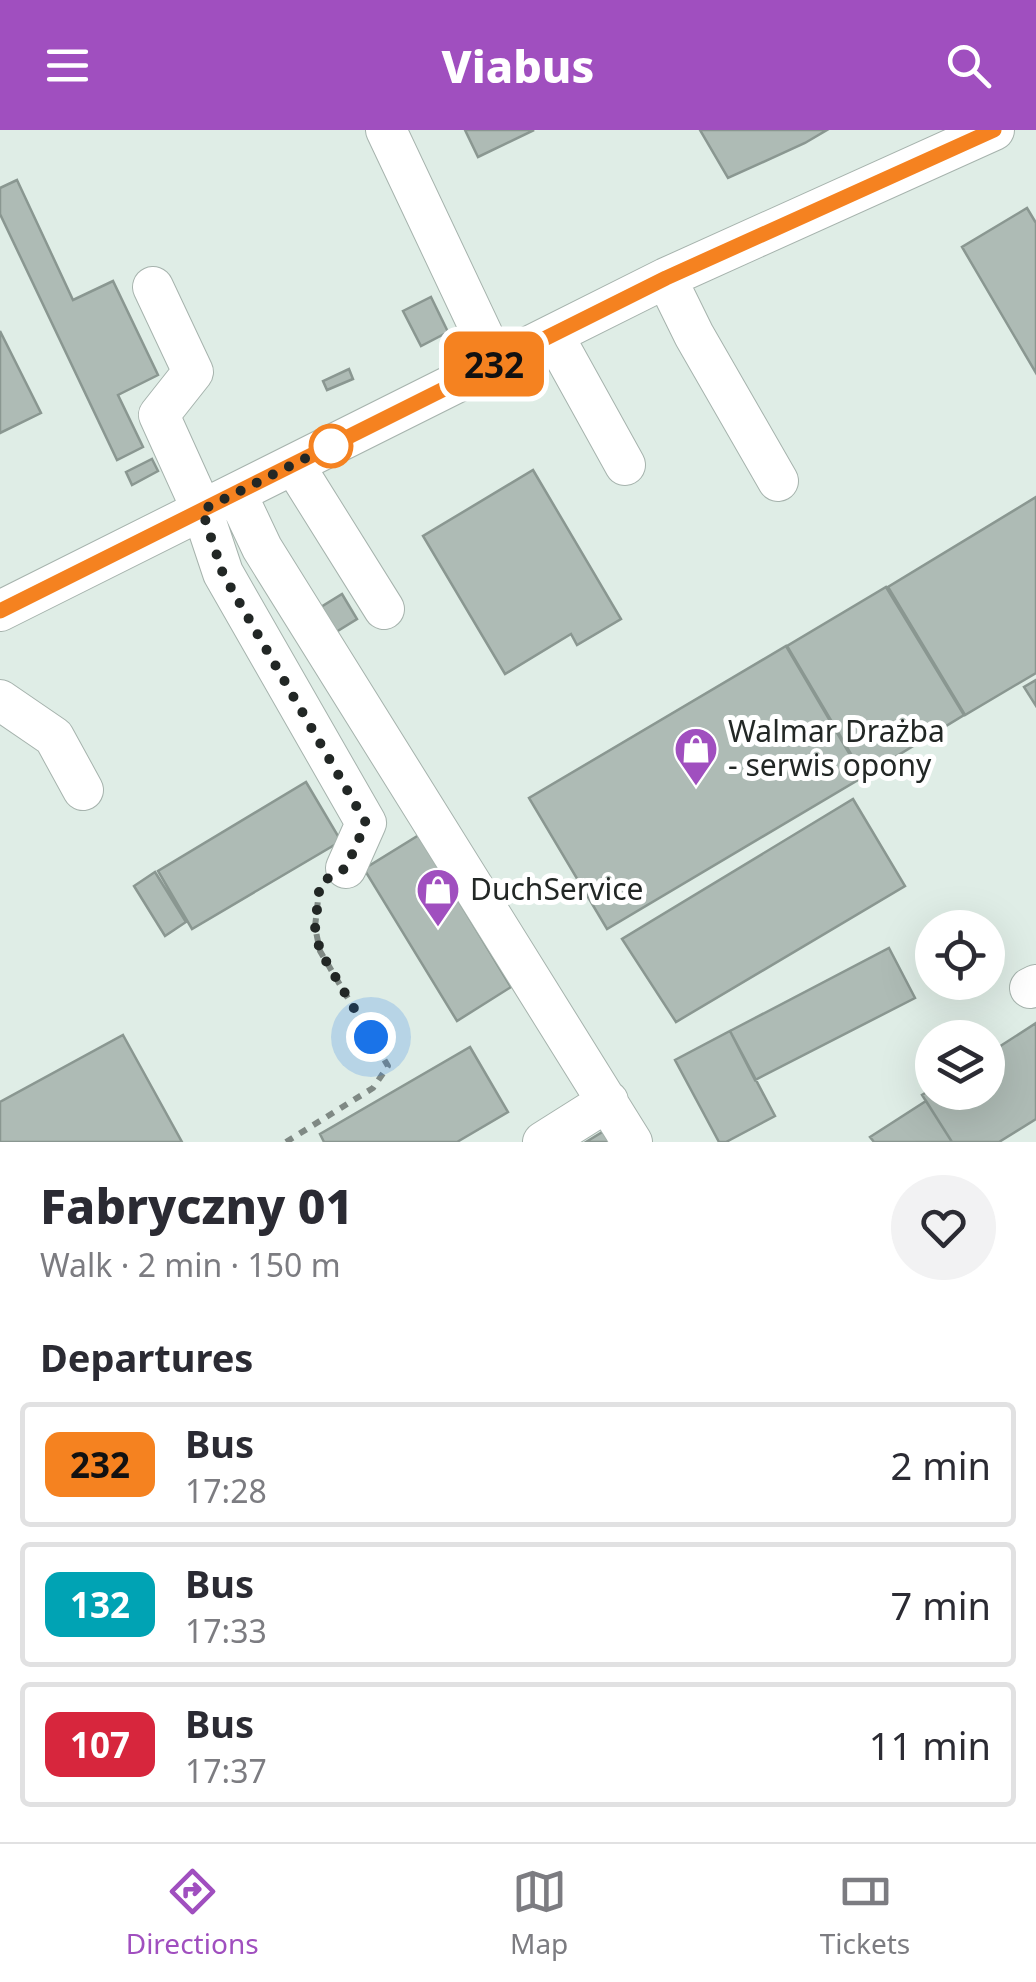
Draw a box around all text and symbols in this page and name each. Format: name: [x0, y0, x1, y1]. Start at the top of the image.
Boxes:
text: Viabus: [442, 35, 594, 96]
icon: menu: [40, 38, 95, 93]
icon: search: [941, 38, 996, 93]
line badge: 232: [436, 332, 552, 396]
text: 232: [464, 341, 524, 388]
unlabelled marker: [310, 425, 352, 467]
place label: Walmar Drażba - serwis opony: [728, 710, 945, 785]
shop icon: Walmar Drażba - serwis opony: [673, 726, 719, 787]
shop icon: DuchService: [415, 867, 461, 928]
place label: DuchService: [470, 868, 643, 909]
map controls: [915, 910, 1005, 1110]
button: locate: [915, 910, 1005, 1000]
your location: [346, 1012, 396, 1062]
button: layers: [915, 1020, 1005, 1110]
text: Fabryczny 01: [40, 1173, 353, 1238]
button: heart: [891, 1175, 996, 1280]
text: Walk · 2 min · 150 m: [40, 1243, 341, 1286]
text: Departures: [40, 1331, 253, 1383]
text: Bus: [185, 1417, 254, 1469]
text: 2 min: [891, 1439, 991, 1491]
text: 232: [70, 1441, 130, 1488]
text: 17:28: [185, 1469, 267, 1512]
text: Bus: [185, 1557, 254, 1609]
text: 7 min: [891, 1579, 991, 1631]
text: 132: [70, 1581, 130, 1628]
text: 17:33: [185, 1609, 267, 1652]
text: Bus: [185, 1697, 254, 1749]
text: 11 min: [869, 1719, 991, 1771]
text: 107: [70, 1721, 130, 1768]
text: 17:37: [185, 1749, 267, 1792]
tab: Directions: [126, 1864, 259, 1962]
tab: Map: [510, 1864, 568, 1962]
tab: Tickets: [820, 1864, 910, 1962]

